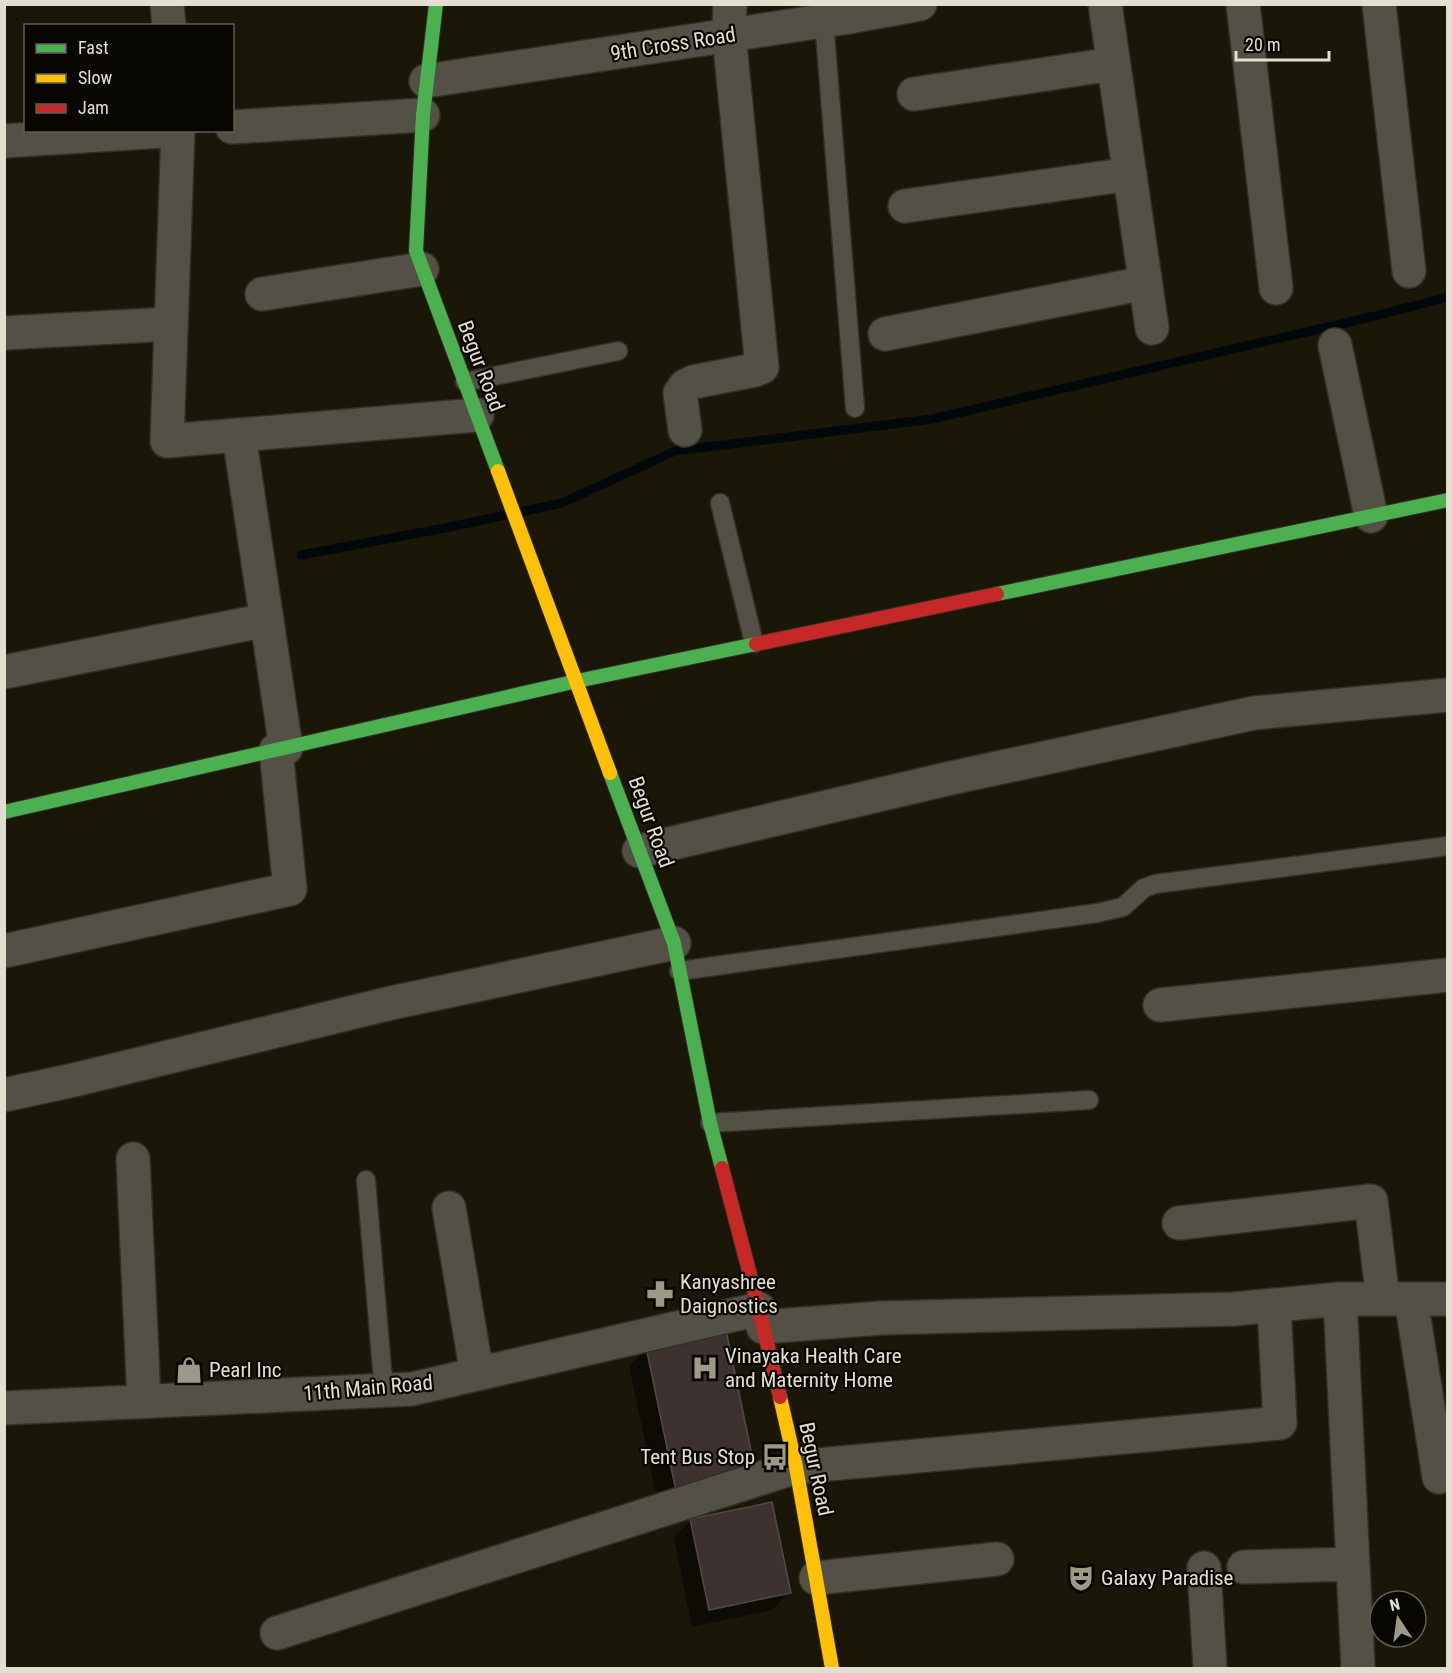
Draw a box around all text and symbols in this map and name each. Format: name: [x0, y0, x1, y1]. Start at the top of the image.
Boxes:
street label: 9th Cross Road: [609, 22, 737, 66]
legend: [24, 24, 234, 132]
scale bar: [1236, 24, 1329, 62]
text: 20 m: [1245, 34, 1280, 55]
text: Fast: [78, 37, 109, 58]
text: Slow: [78, 67, 113, 88]
text: Jam: [78, 97, 109, 118]
street label: Begur Road: [453, 317, 509, 415]
street label: Begur Road: [623, 773, 679, 871]
place label: Kanyashree Daignostics: [680, 1270, 778, 1318]
pharmacy icon: Kanyashree Daignostics: [645, 1279, 675, 1309]
place label: Vinayaka Health Care and Maternity Home: [725, 1344, 902, 1392]
hospital icon: Vinayaka Health Care and Maternity Home: [690, 1353, 720, 1383]
shop icon: Pearl Inc: [174, 1355, 204, 1385]
place label: Pearl Inc: [209, 1358, 282, 1382]
street label: 11th Main Road: [302, 1370, 434, 1406]
street label: Begur Road: [794, 1420, 838, 1518]
bus stop icon: Tent Bus Stop: [760, 1442, 790, 1472]
place label: Tent Bus Stop: [640, 1445, 755, 1469]
theatre icon: Galaxy Paradise: [1066, 1563, 1096, 1593]
place label: Galaxy Paradise: [1101, 1566, 1234, 1590]
north arrow: [1368, 1589, 1428, 1649]
text: N: [1388, 1595, 1402, 1615]

